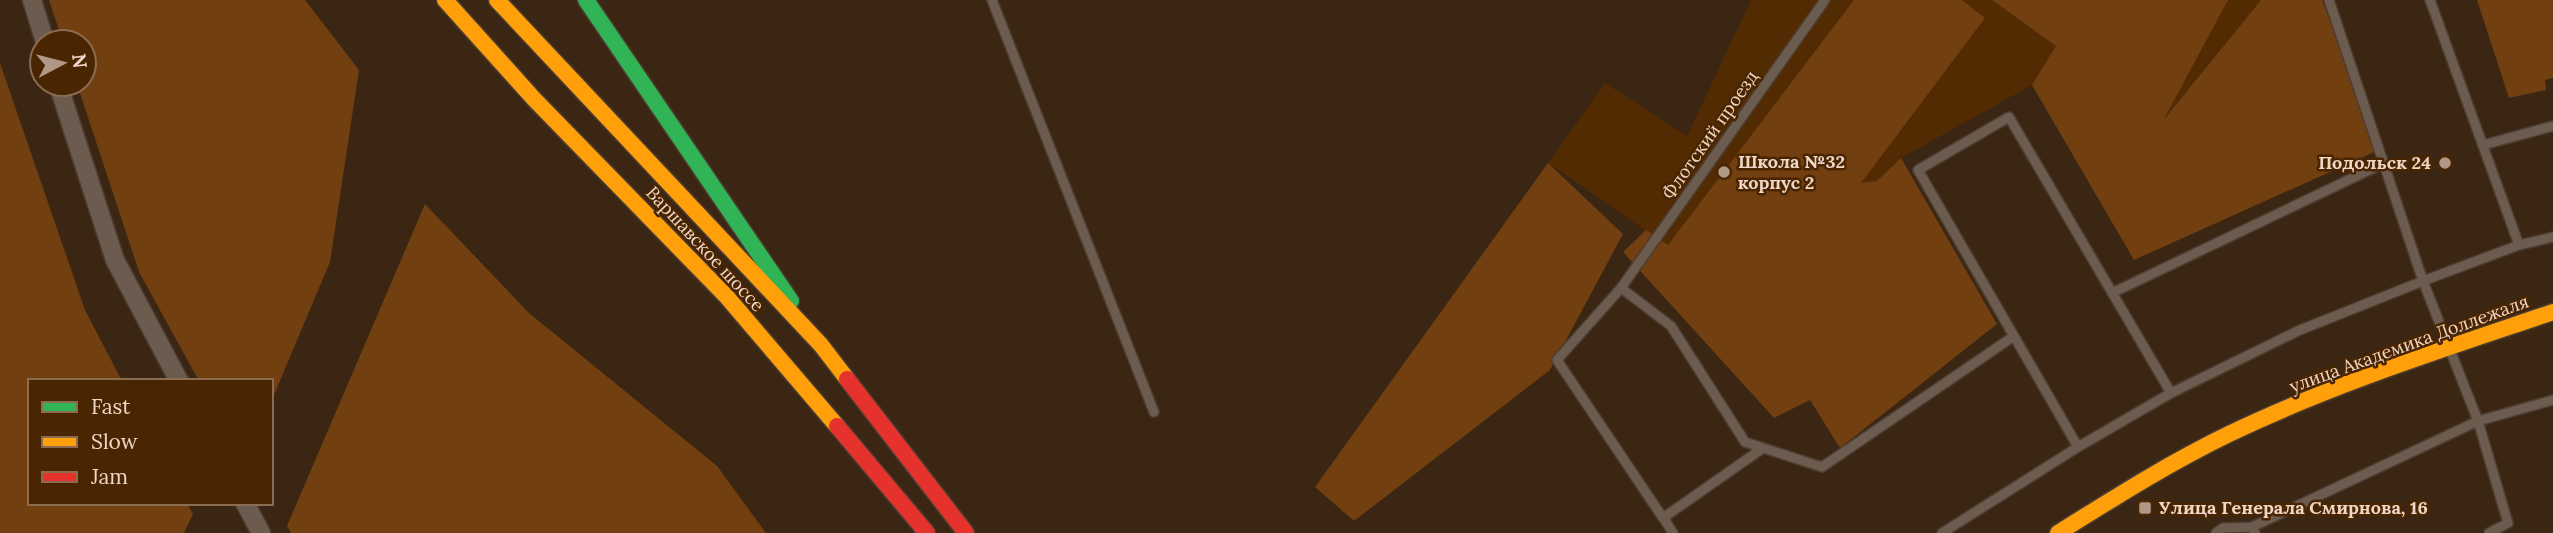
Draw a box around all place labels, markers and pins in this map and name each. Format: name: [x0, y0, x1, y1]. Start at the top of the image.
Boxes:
place label: Школа №32 корпус 2: [1738, 150, 1845, 194]
place label: Подольск 24: [2318, 151, 2431, 174]
marker: Подольск 24: [2437, 155, 2453, 171]
marker: Школа №32 корпус 2: [1716, 164, 1732, 180]
place label: Улица Генерала Смирнова, 16: [2159, 496, 2428, 519]
marker: Улица Генерала Смирнова, 16: [2137, 500, 2153, 516]

